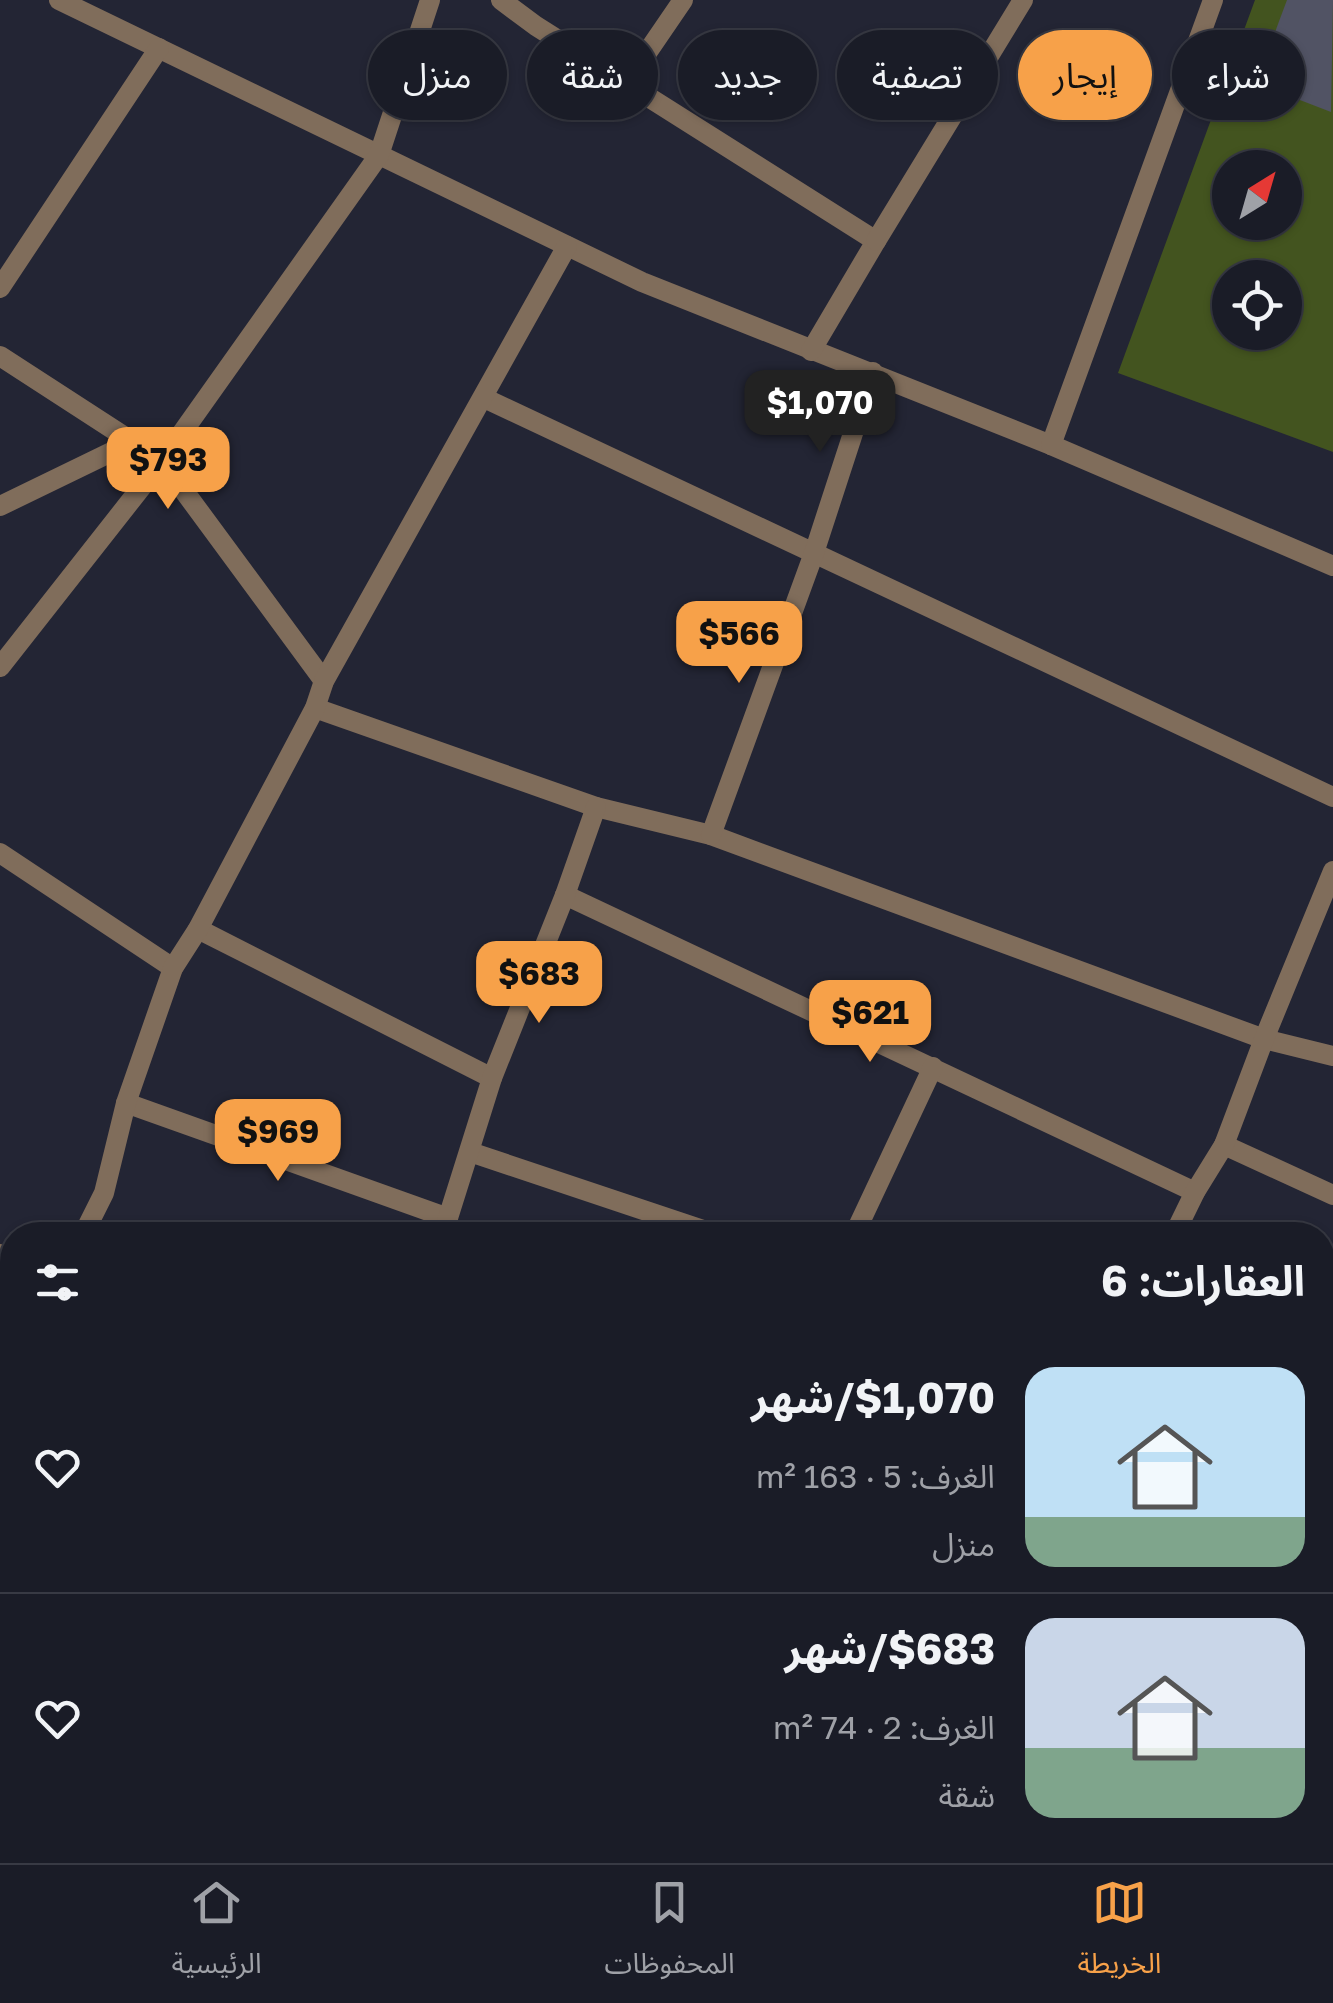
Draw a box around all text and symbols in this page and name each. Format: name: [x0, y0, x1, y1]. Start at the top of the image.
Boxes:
chip: منزل: [368, 30, 507, 120]
chip: شقة: [527, 30, 658, 120]
chip: جديد: [678, 30, 817, 120]
chip: تصفية: [837, 30, 998, 120]
chip: إيجار: [1018, 30, 1152, 120]
chip: شراء: [1172, 30, 1305, 120]
north arrow: [1212, 150, 1302, 240]
map controls: [1212, 150, 1302, 350]
button: locate: [1212, 260, 1302, 350]
pin: $1,070: [739, 370, 901, 455]
text: $1,070: [766, 383, 874, 421]
pin: $793: [109, 427, 227, 512]
text: $793: [129, 440, 207, 478]
pin: $566: [680, 601, 798, 686]
text: $566: [698, 614, 780, 652]
pin: $683: [480, 941, 598, 1026]
text: $683: [498, 954, 580, 992]
pin: $621: [811, 980, 929, 1065]
text: $621: [831, 993, 909, 1031]
pin: $969: [219, 1099, 337, 1184]
text: $969: [237, 1112, 319, 1150]
icon: filters: [30, 1255, 85, 1310]
text: العقارات: 6: [1101, 1255, 1305, 1305]
text: $1,070/شهر: [751, 1372, 995, 1422]
icon: home: [1105, 1407, 1225, 1527]
icon: heart: [30, 1440, 85, 1495]
text: الغرف: 5 · 163 m²: [756, 1457, 995, 1495]
text: منزل: [932, 1525, 995, 1563]
text: $683/شهر: [785, 1623, 995, 1673]
icon: home: [1105, 1658, 1225, 1778]
icon: heart: [30, 1691, 85, 1746]
text: الغرف: 2 · 74 m²: [773, 1708, 995, 1746]
text: شقة: [939, 1776, 995, 1814]
tab: الرئيسية: [172, 1875, 262, 1994]
tab: المحفوظات: [605, 1875, 735, 1994]
tab: الخريطة: [1078, 1875, 1161, 1994]

